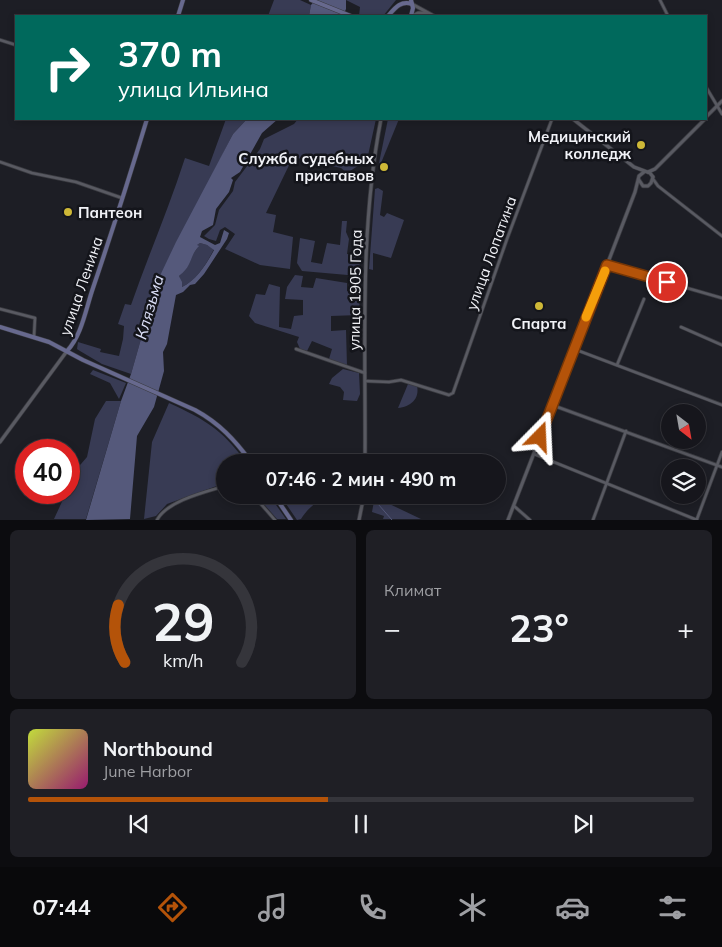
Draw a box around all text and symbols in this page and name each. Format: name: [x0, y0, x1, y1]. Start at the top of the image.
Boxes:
text: 370 m: [118, 32, 222, 76]
icon: right: [35, 35, 100, 100]
text: улица Ильина: [118, 75, 269, 103]
place label: Медицинский колледж: [528, 127, 631, 163]
marker: Медицинский колледж: [635, 139, 647, 151]
place label: Служба судебных приставов: [238, 149, 375, 185]
marker: Служба судебных приставов: [378, 161, 390, 173]
street label: улица Лопатина: [462, 194, 520, 312]
place label: Пантеон: [78, 203, 142, 222]
marker: Пантеон: [62, 206, 74, 218]
street label: улица 1905 Года: [344, 229, 366, 351]
street label: улица Ленина: [55, 234, 107, 338]
pin: [646, 261, 688, 303]
icon: arrive: [653, 268, 681, 296]
water label: Клязьма: [130, 272, 168, 342]
marker: Спарта: [533, 300, 545, 312]
place label: Спарта: [511, 314, 567, 333]
north arrow: [661, 404, 706, 449]
map controls: [661, 404, 706, 504]
position arrow: [513, 410, 565, 462]
speed limit sign: 40: [15, 439, 80, 504]
button: layers: [661, 459, 706, 504]
text: 07:46 · 2 мин · 490 m: [266, 467, 456, 491]
text: Климат: [384, 580, 441, 600]
text: 29: [152, 589, 214, 654]
text: 23°: [509, 604, 569, 652]
text: −: [384, 611, 401, 646]
text: +: [677, 611, 694, 646]
text: km/h: [163, 649, 203, 671]
text: Northbound: [103, 737, 213, 761]
text: June Harbor: [103, 761, 192, 781]
icon: previous: [125, 810, 153, 838]
icon: pause: [347, 810, 375, 838]
icon: next: [569, 810, 597, 838]
icon: directions: [155, 890, 190, 925]
icon: music: [255, 890, 290, 925]
icon: phone: [355, 890, 390, 925]
icon: climate: [455, 890, 490, 925]
icon: car: [555, 890, 590, 925]
icon: filters: [655, 890, 690, 925]
text: 07:44: [32, 893, 91, 921]

